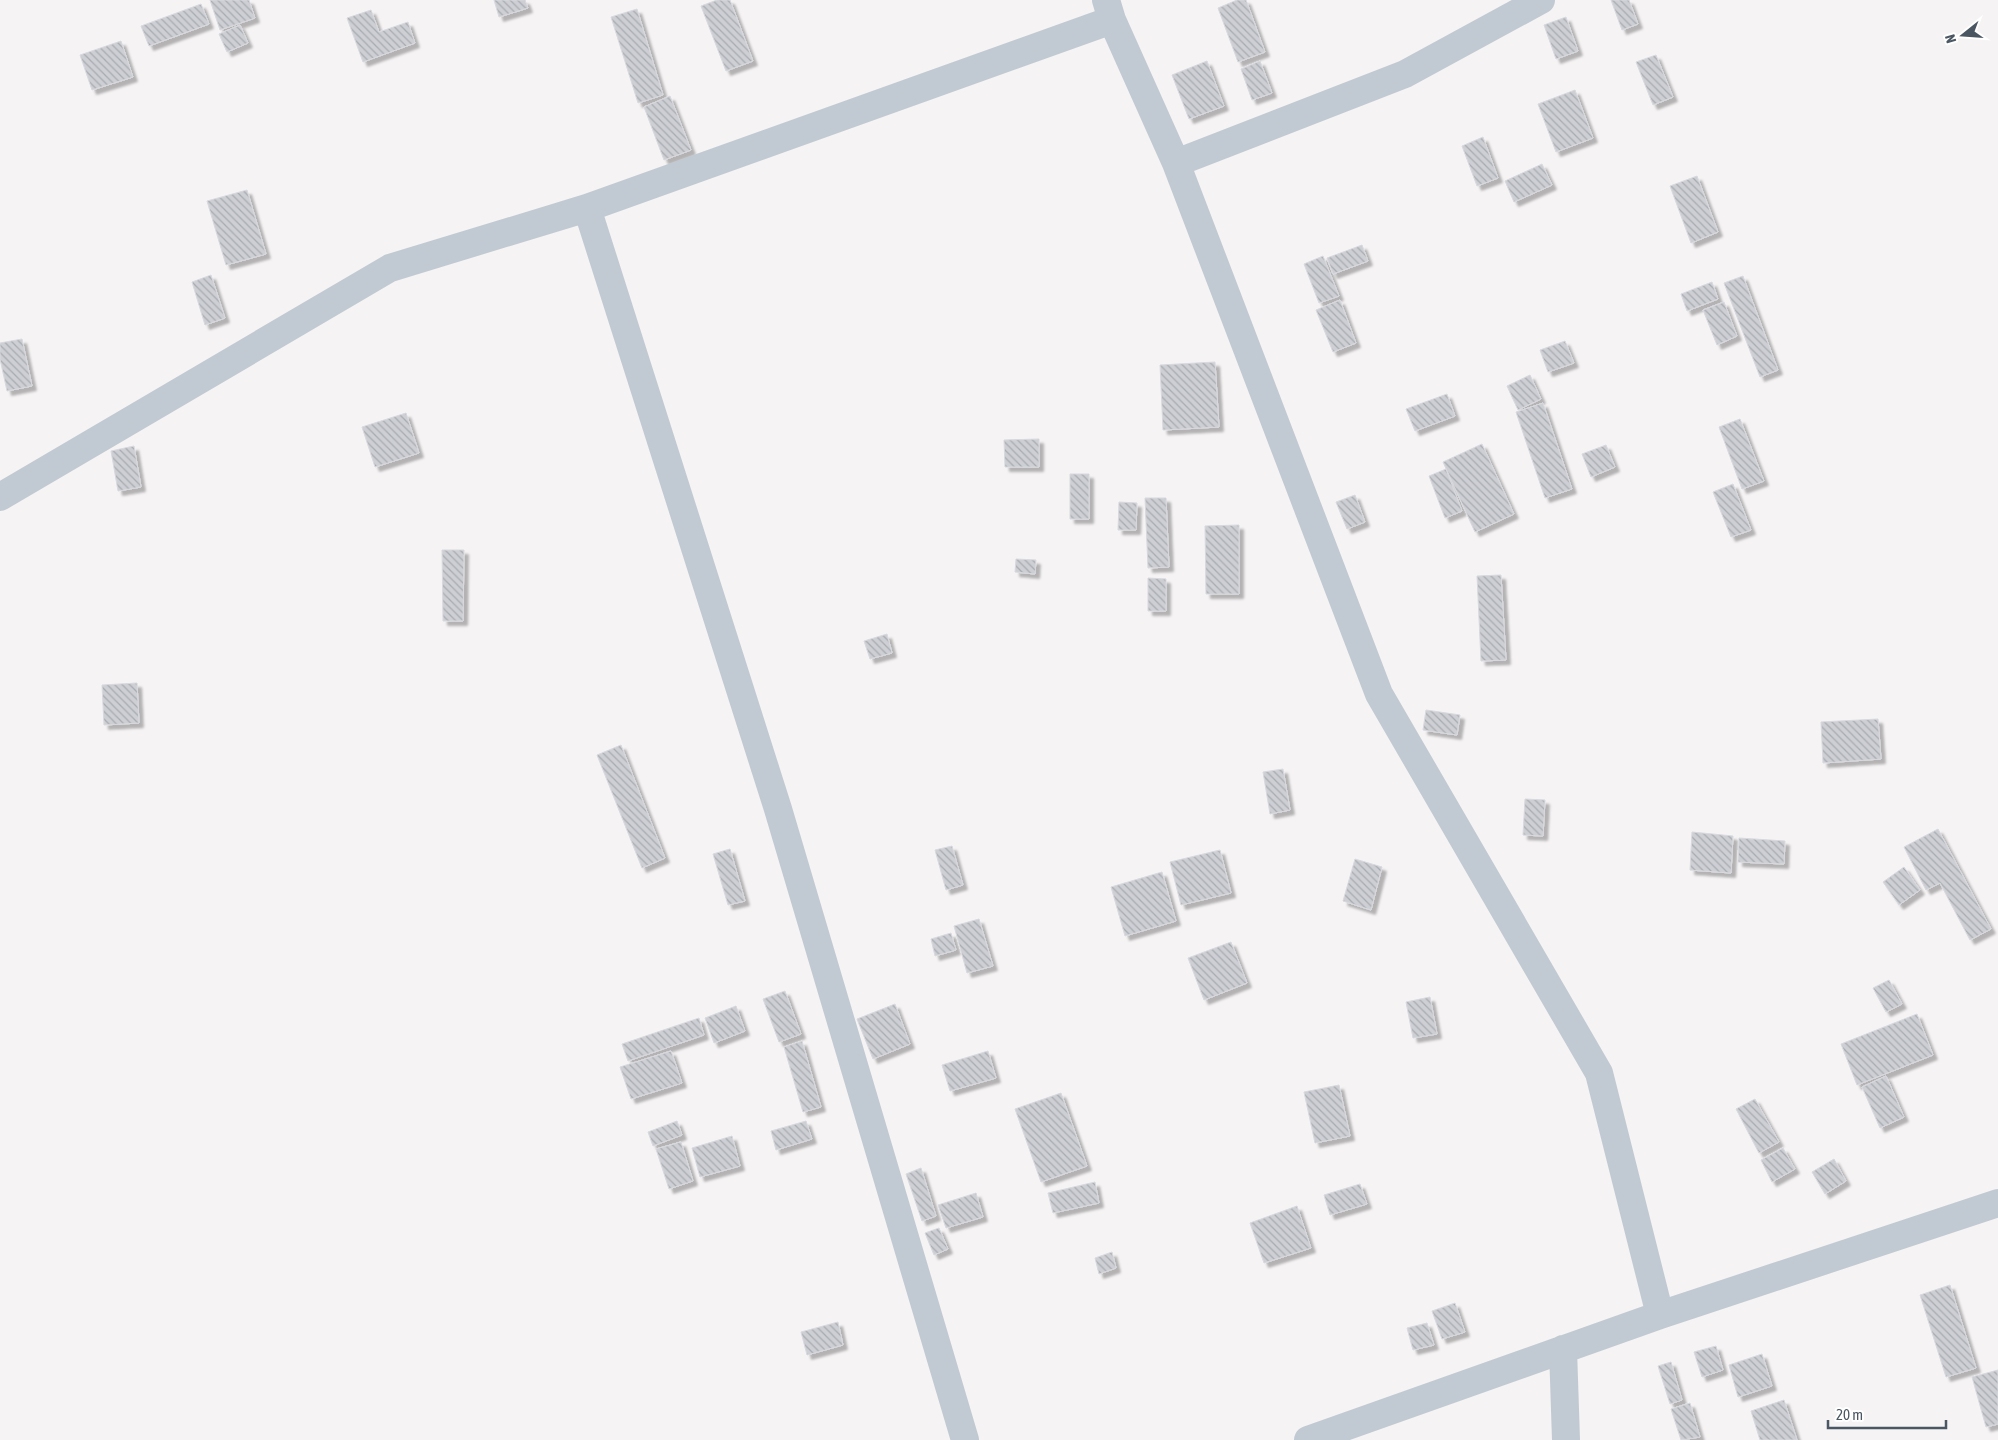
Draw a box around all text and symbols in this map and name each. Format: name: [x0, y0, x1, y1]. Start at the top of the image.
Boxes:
north arrow: [1938, 10, 1988, 60]
text: N: [1942, 33, 1959, 45]
scale bar: [1828, 1398, 1946, 1430]
text: 20 m: [1836, 1406, 1863, 1423]

